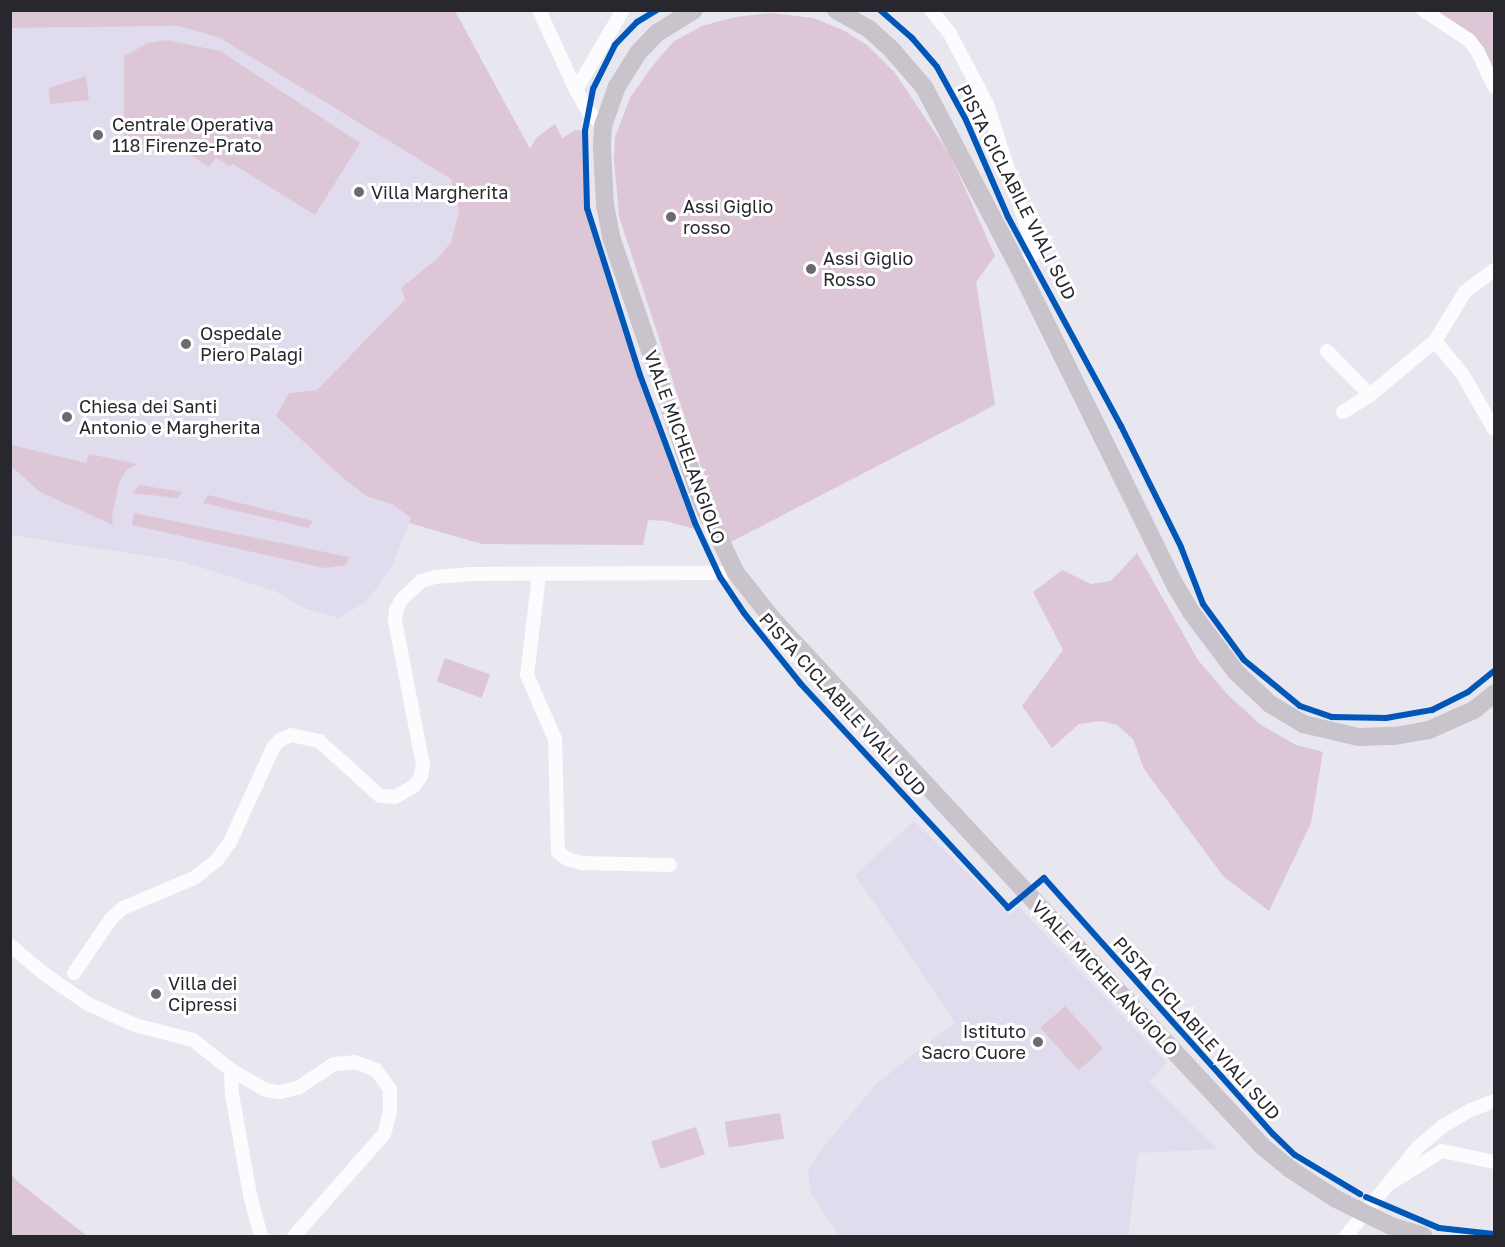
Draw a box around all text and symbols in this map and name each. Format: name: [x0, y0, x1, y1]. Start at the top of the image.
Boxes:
street label: PISTA CICLABILE VIALI SUD: [953, 81, 1081, 303]
place label: Centrale Operativa 118 Firenze-Prato: [112, 114, 274, 156]
marker: Centrale Operativa 118 Firenze-Prato: [89, 126, 107, 144]
place label: Villa Margherita: [371, 181, 508, 203]
marker: Villa Margherita: [352, 185, 366, 199]
place label: Assi Giglio rosso: [683, 196, 773, 238]
marker: Assi Giglio rosso: [664, 210, 678, 224]
place label: Assi Giglio Rosso: [823, 248, 913, 290]
marker: Assi Giglio Rosso: [804, 262, 818, 276]
place label: Ospedale Piero Palagi: [200, 323, 303, 366]
marker: Ospedale Piero Palagi: [177, 335, 195, 353]
street label: VIALE MICHELANGIOLO: [640, 347, 730, 547]
place label: Chiesa dei Santi Antonio e Margherita: [79, 396, 260, 438]
marker: Chiesa dei Santi Antonio e Margherita: [60, 410, 74, 424]
street label: PISTA CICLABILE VIALI SUD: [755, 608, 931, 800]
street label: VIALE MICHELANGIOLO: [1027, 896, 1183, 1060]
street label: PISTA CICLABILE VIALI SUD: [1109, 932, 1285, 1124]
place label: Villa dei Cipressi: [168, 973, 237, 1016]
marker: Villa dei Cipressi: [149, 987, 163, 1001]
place label: Istituto Sacro Cuore: [921, 1021, 1026, 1064]
marker: Istituto Sacro Cuore: [1031, 1035, 1045, 1049]

